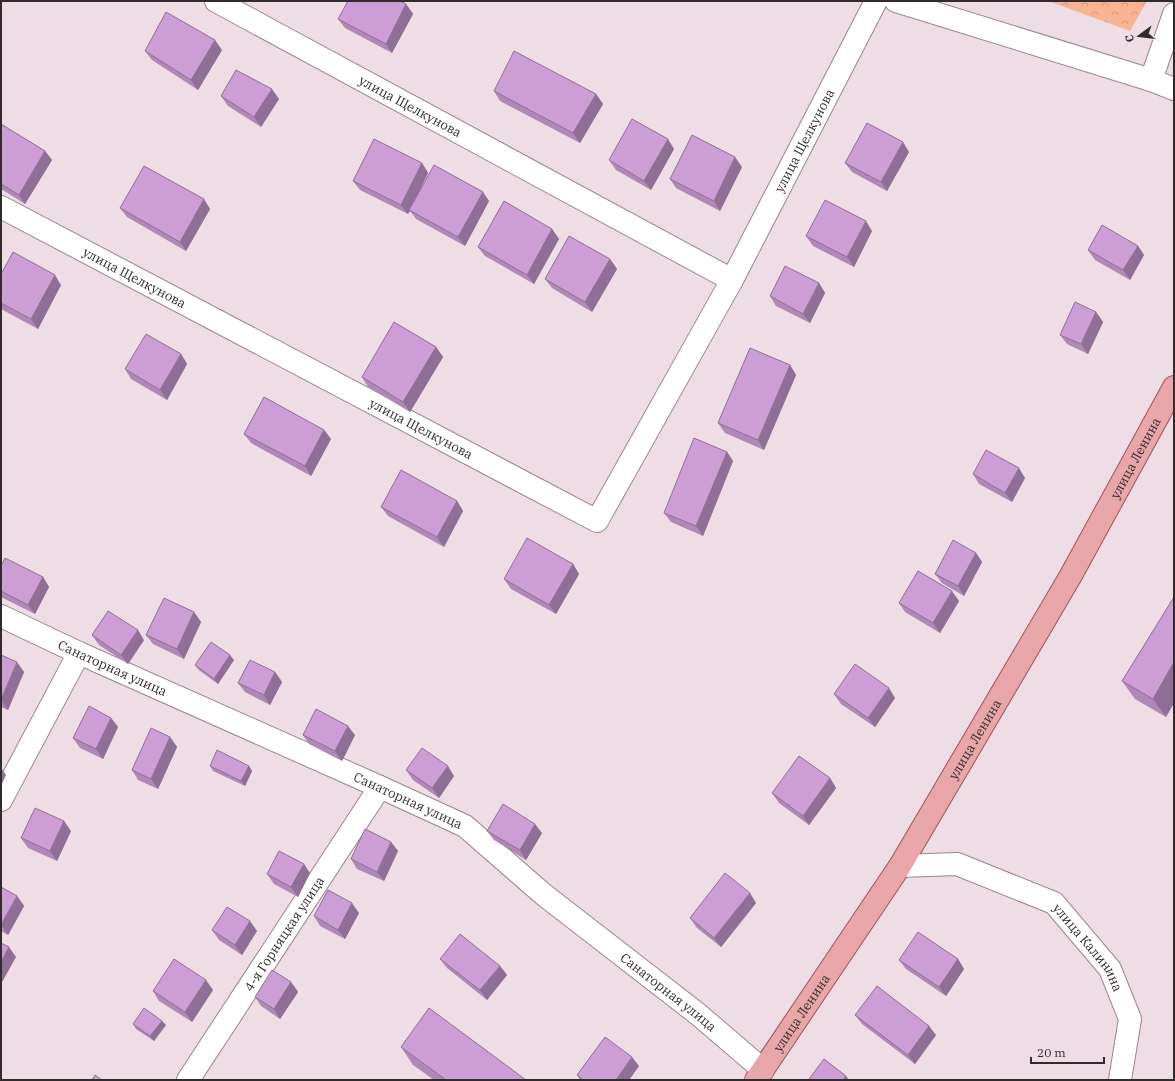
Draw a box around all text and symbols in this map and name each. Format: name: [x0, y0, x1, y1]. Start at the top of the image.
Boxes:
north arrow: [1119, 16, 1159, 56]
text: С: [1122, 33, 1137, 44]
street label: улица Щелкунова: [356, 71, 465, 141]
street label: улица Щелкунова: [770, 86, 838, 195]
street label: улица Щелкунова: [80, 243, 189, 312]
street label: улица Щелкунова: [367, 394, 476, 463]
street label: улица Ленина: [1106, 414, 1164, 502]
street label: Санаторная улица: [55, 636, 170, 700]
street label: улица Ленина: [944, 696, 1005, 782]
street label: Санаторная улица: [351, 768, 465, 832]
street label: 4-я Горняцкая улица: [240, 873, 328, 994]
street label: улица Калинина: [1049, 900, 1127, 994]
street label: Санаторная улица: [617, 949, 720, 1035]
street label: улица Ленина: [769, 971, 833, 1055]
scale bar: [1031, 1039, 1104, 1065]
text: 20 m: [1037, 1045, 1066, 1060]

